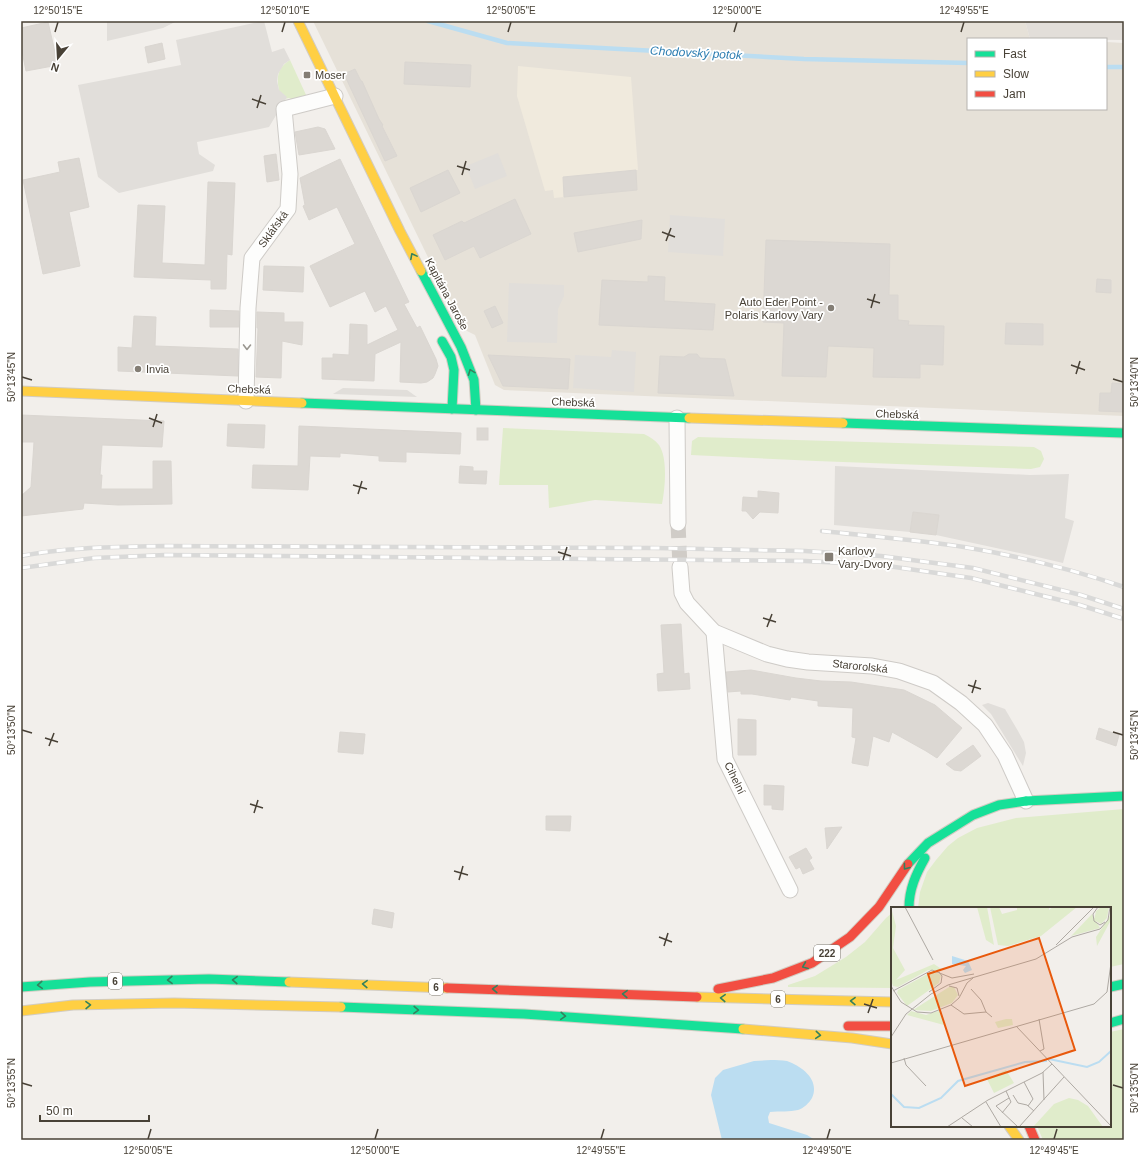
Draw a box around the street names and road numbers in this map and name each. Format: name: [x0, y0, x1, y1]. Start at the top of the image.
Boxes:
street label: Sklářská: [256, 208, 291, 250]
street label: Kapitána Jaroše: [423, 256, 471, 332]
street label: Chebská: [227, 382, 272, 396]
street label: Chebská: [551, 395, 596, 409]
street label: Chebská: [875, 407, 920, 421]
street label: Starorolská: [832, 657, 889, 675]
street label: Cihelní: [722, 760, 748, 796]
road number: 222: [814, 945, 840, 961]
road number: 6: [108, 973, 122, 989]
road number: 6: [429, 979, 443, 995]
road number: 6: [771, 991, 785, 1007]

